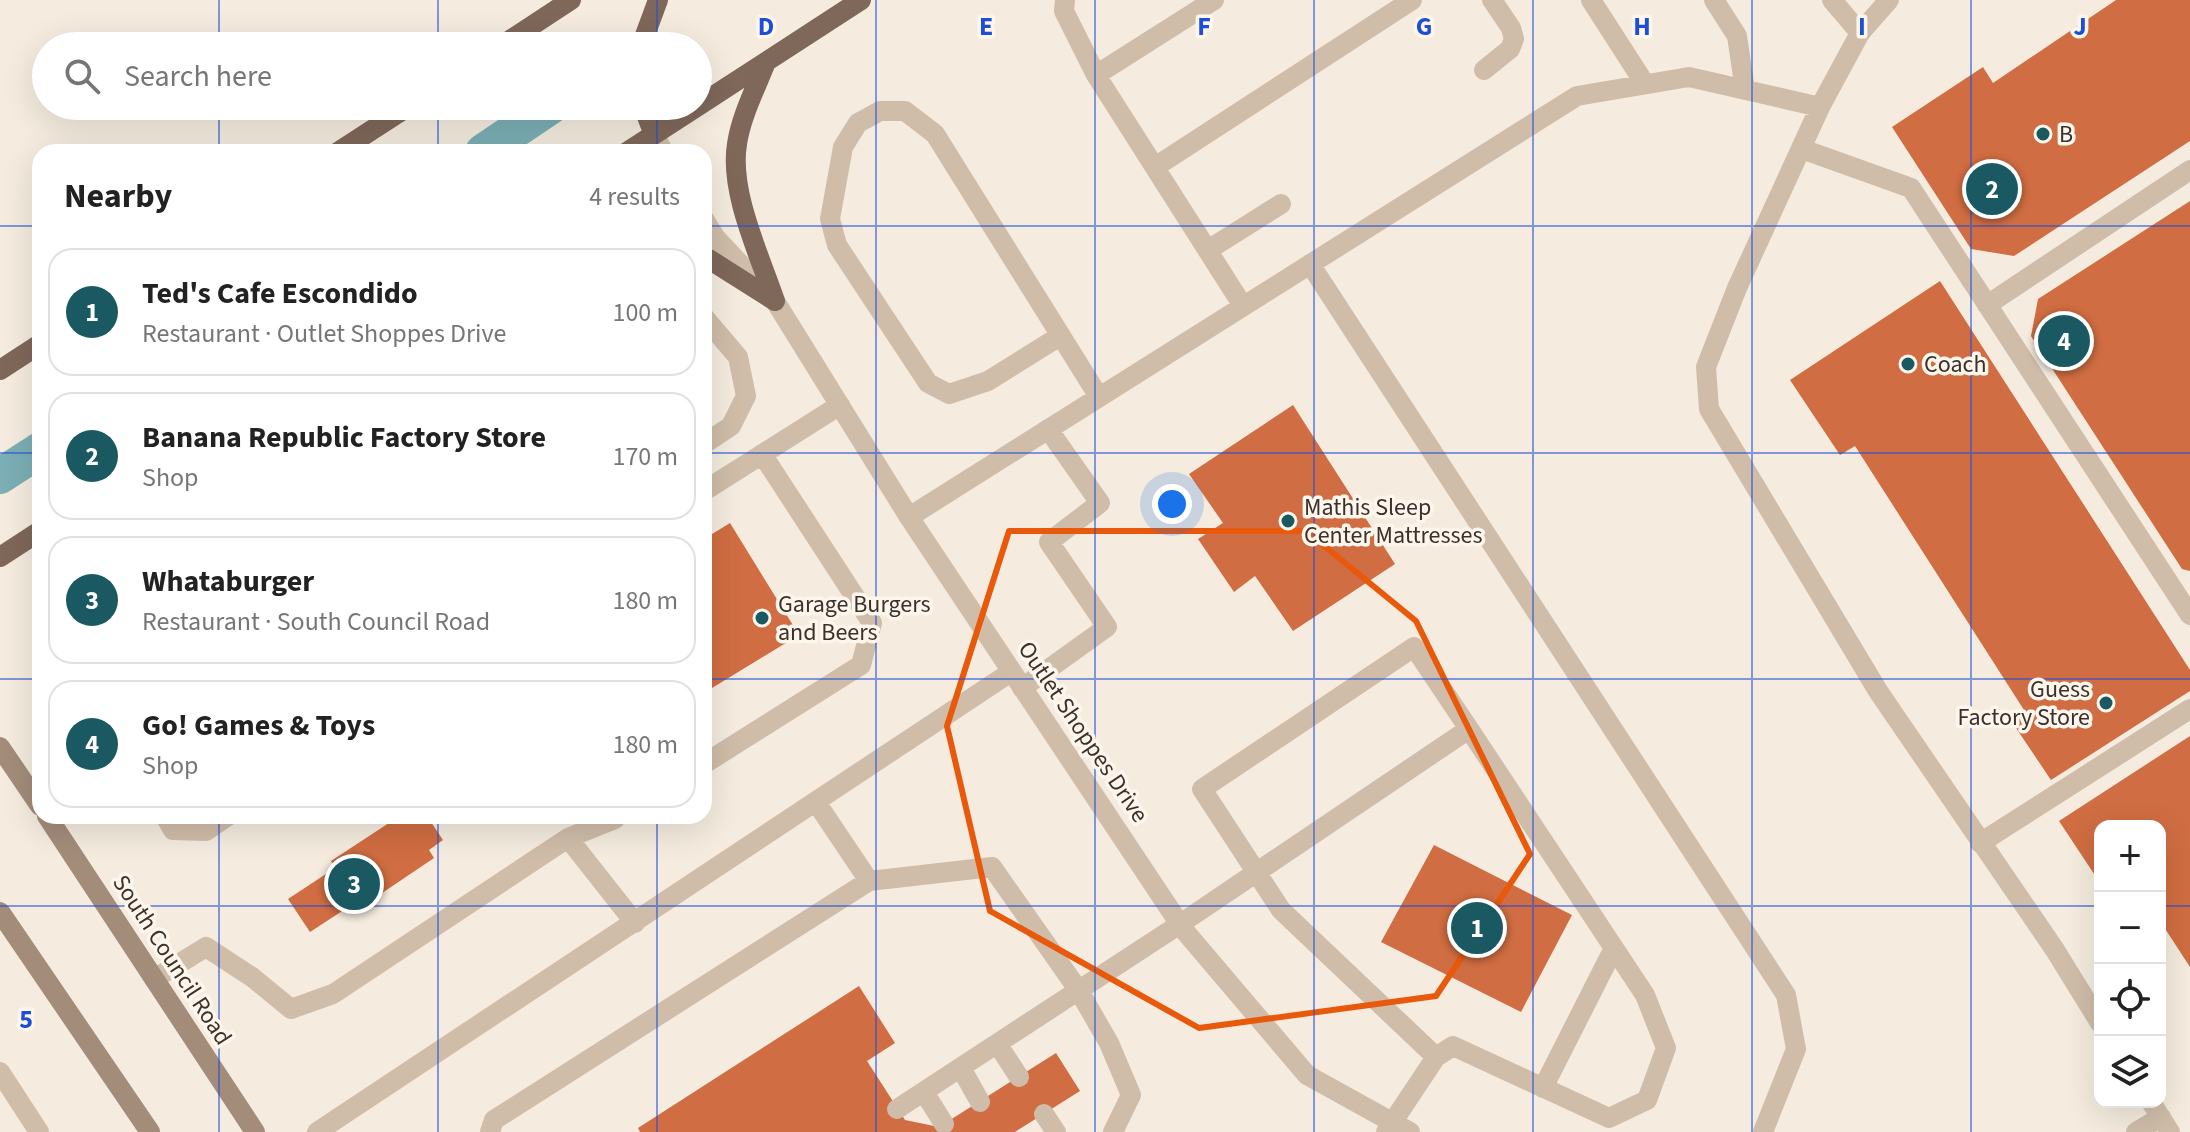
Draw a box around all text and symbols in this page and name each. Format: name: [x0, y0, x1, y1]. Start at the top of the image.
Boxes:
text: D: [758, 8, 774, 45]
text: E: [979, 8, 993, 45]
text: F: [1197, 8, 1211, 45]
text: G: [1416, 8, 1432, 45]
text: H: [1633, 8, 1651, 45]
text: I: [1858, 8, 1866, 45]
text: J: [2073, 8, 2087, 45]
search box: [32, 32, 712, 120]
icon: search: [60, 54, 104, 98]
text: Search here: [124, 55, 272, 98]
place label: B: [2059, 117, 2073, 152]
marker: B: [2034, 125, 2052, 143]
pin: 2: [1966, 159, 2018, 219]
text: Nearby: [64, 172, 172, 221]
text: 4 results: [589, 178, 680, 215]
text: Ted's Cafe Escondido: [142, 272, 418, 315]
text: 1: [85, 294, 99, 331]
text: 100 m: [612, 294, 678, 331]
pin: 4: [2038, 311, 2090, 371]
text: Restaurant · Outlet Shoppes Drive: [142, 315, 506, 352]
place label: Coach: [1924, 347, 1986, 382]
marker: Coach: [1899, 355, 1917, 373]
text: Banana Republic Factory Store: [142, 416, 546, 459]
text: 2: [85, 438, 99, 475]
text: 170 m: [612, 438, 678, 475]
text: Shop: [142, 459, 199, 496]
your location: [1152, 484, 1192, 524]
place label: Mathis Sleep Center Mattresses: [1304, 490, 1483, 553]
marker: Mathis Sleep Center Mattresses: [1279, 512, 1297, 530]
text: Whataburger: [142, 560, 314, 603]
text: 3: [85, 582, 99, 619]
text: 180 m: [612, 582, 678, 619]
place label: Garage Burgers and Beers: [778, 587, 930, 650]
text: Restaurant · South Council Road: [142, 603, 490, 640]
marker: Garage Burgers and Beers: [753, 609, 771, 627]
street label: Outlet Shoppes Drive: [1009, 634, 1157, 830]
place label: Guess Factory Store: [1957, 672, 2090, 735]
marker: Guess Factory Store: [2097, 694, 2115, 712]
text: Go! Games & Toys: [142, 704, 375, 747]
text: 4: [85, 726, 99, 763]
text: 180 m: [612, 726, 678, 763]
text: Shop: [142, 747, 199, 784]
map controls: [2094, 820, 2166, 1108]
button: +: [2094, 820, 2166, 892]
pin: 3: [328, 854, 380, 914]
street label: South Council Road: [104, 868, 240, 1052]
button: −: [2094, 892, 2166, 964]
pin: 1: [1451, 898, 1503, 958]
button: locate: [2094, 964, 2166, 1036]
text: 5: [19, 1001, 33, 1038]
button: layers: [2094, 1036, 2166, 1108]

